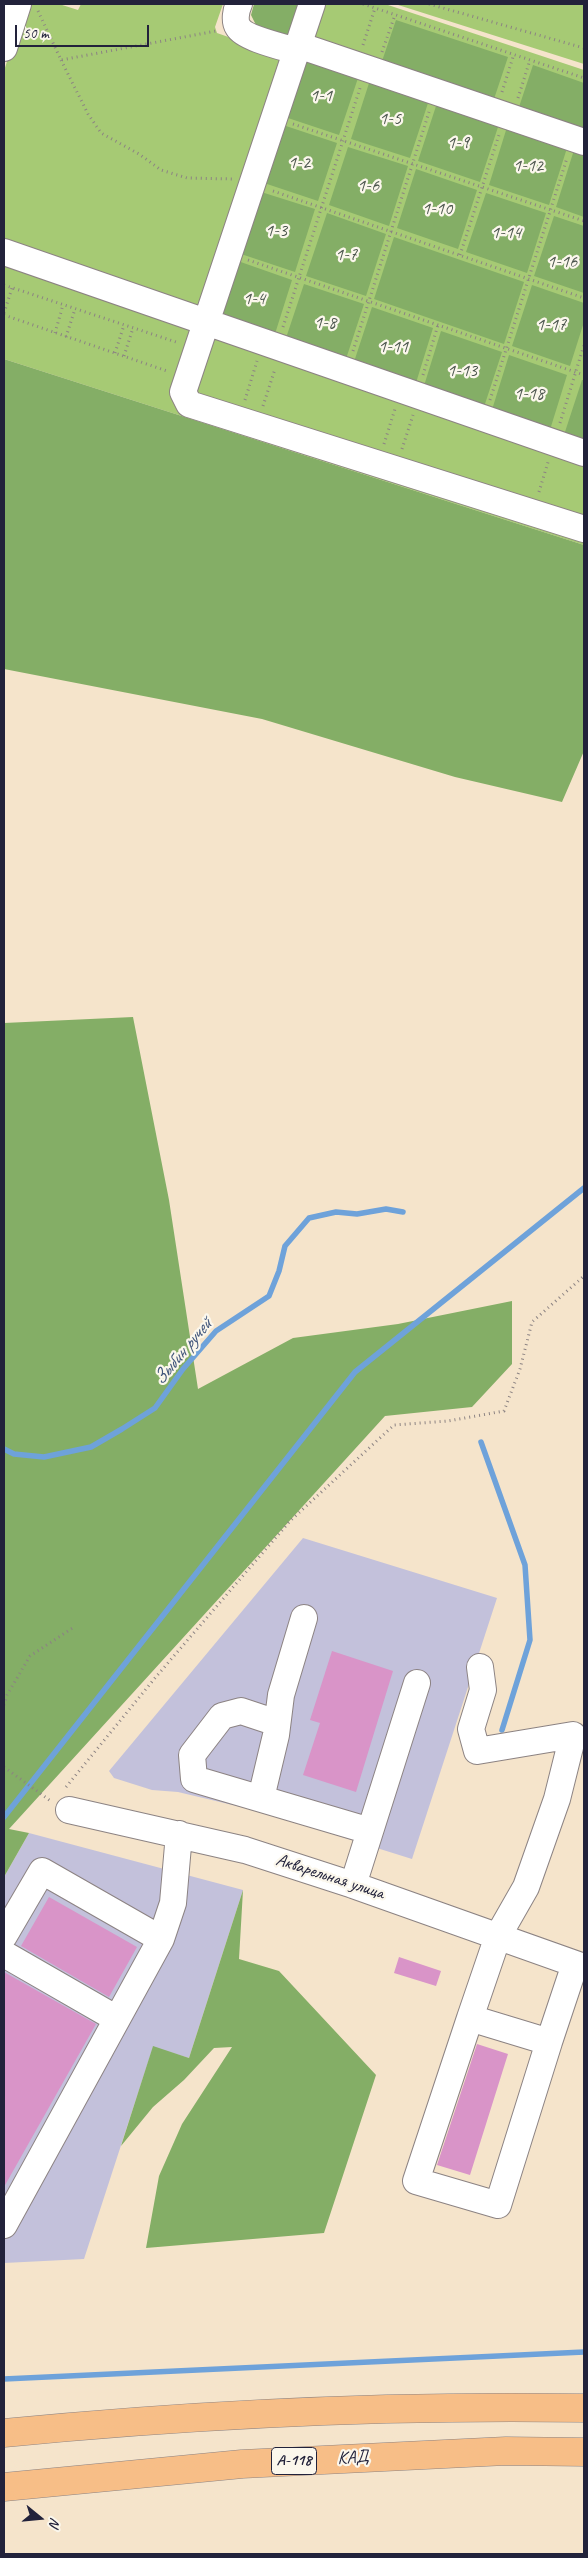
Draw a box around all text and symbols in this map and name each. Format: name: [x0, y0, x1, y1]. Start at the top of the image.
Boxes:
scale bar: [18, 15, 151, 47]
text: 50 m: [23, 24, 49, 43]
park label: 1-1: [310, 85, 332, 107]
park label: 1-5: [379, 108, 401, 130]
park label: 1-9: [447, 132, 469, 154]
park label: 1-2: [288, 152, 310, 174]
park label: 1-12: [513, 155, 543, 177]
park label: 1-6: [357, 175, 379, 197]
park label: 1-10: [422, 198, 452, 220]
park label: 1-3: [265, 220, 287, 242]
park label: 1-14: [491, 222, 521, 244]
park label: 1-7: [335, 244, 357, 266]
park label: 1-16: [547, 251, 577, 273]
park label: 1-4: [243, 288, 265, 310]
park label: 1-8: [314, 312, 336, 334]
park label: 1-17: [536, 314, 566, 336]
park label: 1-11: [378, 336, 408, 358]
park label: 1-13: [447, 360, 477, 382]
park label: 1-18: [514, 383, 544, 405]
water label: Зыбин ручей: [149, 1314, 217, 1390]
street label: Акварельная улица: [273, 1849, 387, 1905]
street label: КАД: [337, 2446, 369, 2470]
road number: А-118: [272, 2448, 316, 2474]
north arrow: [15, 2493, 65, 2543]
text: N: [45, 2516, 64, 2529]

